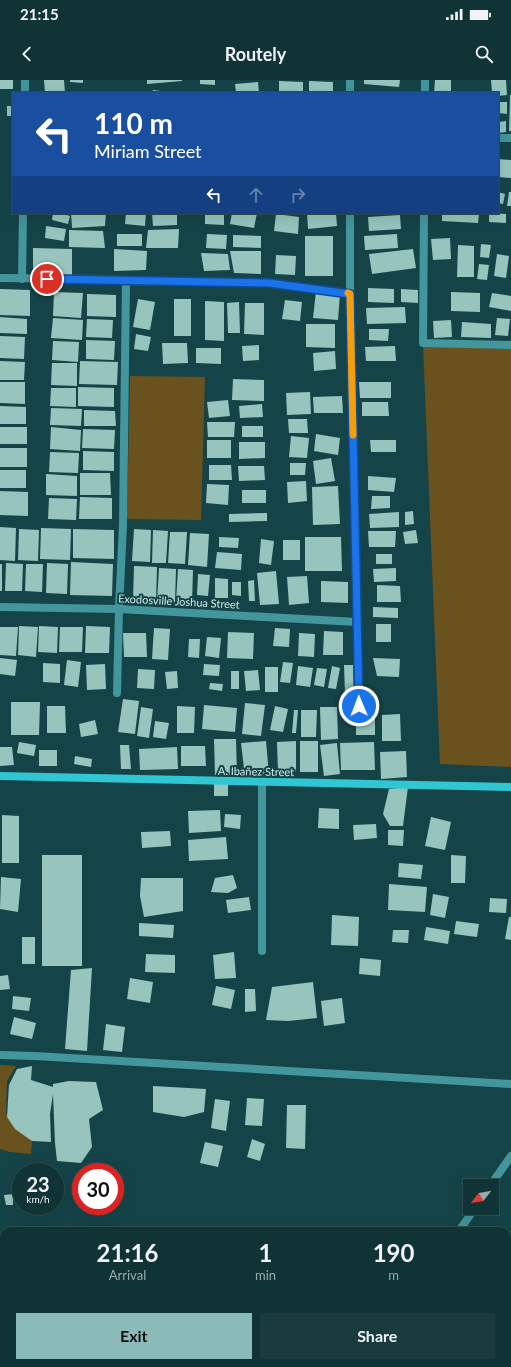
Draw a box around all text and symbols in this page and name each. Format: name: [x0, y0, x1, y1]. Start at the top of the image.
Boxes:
text: 21:15: [20, 5, 59, 23]
icon: back: [16, 43, 38, 65]
text: Routely: [225, 43, 286, 65]
icon: search: [473, 43, 495, 65]
text: 110 m: [94, 106, 173, 140]
icon: left: [28, 108, 80, 160]
text: Miriam Street: [94, 140, 202, 162]
icon: left: [203, 184, 225, 206]
icon: ahead: [245, 184, 267, 206]
icon: right: [287, 184, 309, 206]
pin: [30, 262, 64, 296]
icon: arrive: [36, 268, 58, 290]
street label: Exodosville Joshua Street: [118, 591, 240, 611]
position arrow: [338, 685, 380, 727]
street label: A. Ibañez Street: [218, 764, 294, 778]
speed limit sign: 30: [72, 1163, 124, 1215]
text: 23: [26, 1172, 50, 1196]
north arrow: [463, 1179, 499, 1215]
map controls: [463, 1179, 499, 1215]
text: km/h: [26, 1193, 50, 1205]
text: 21:16: [97, 1238, 158, 1267]
text: 1: [259, 1238, 273, 1267]
text: 190: [373, 1238, 414, 1267]
text: Arrival: [109, 1267, 146, 1283]
text: min: [255, 1267, 276, 1283]
text: m: [388, 1267, 399, 1283]
button: Exit: [16, 1313, 252, 1359]
button: Share: [260, 1313, 495, 1359]

